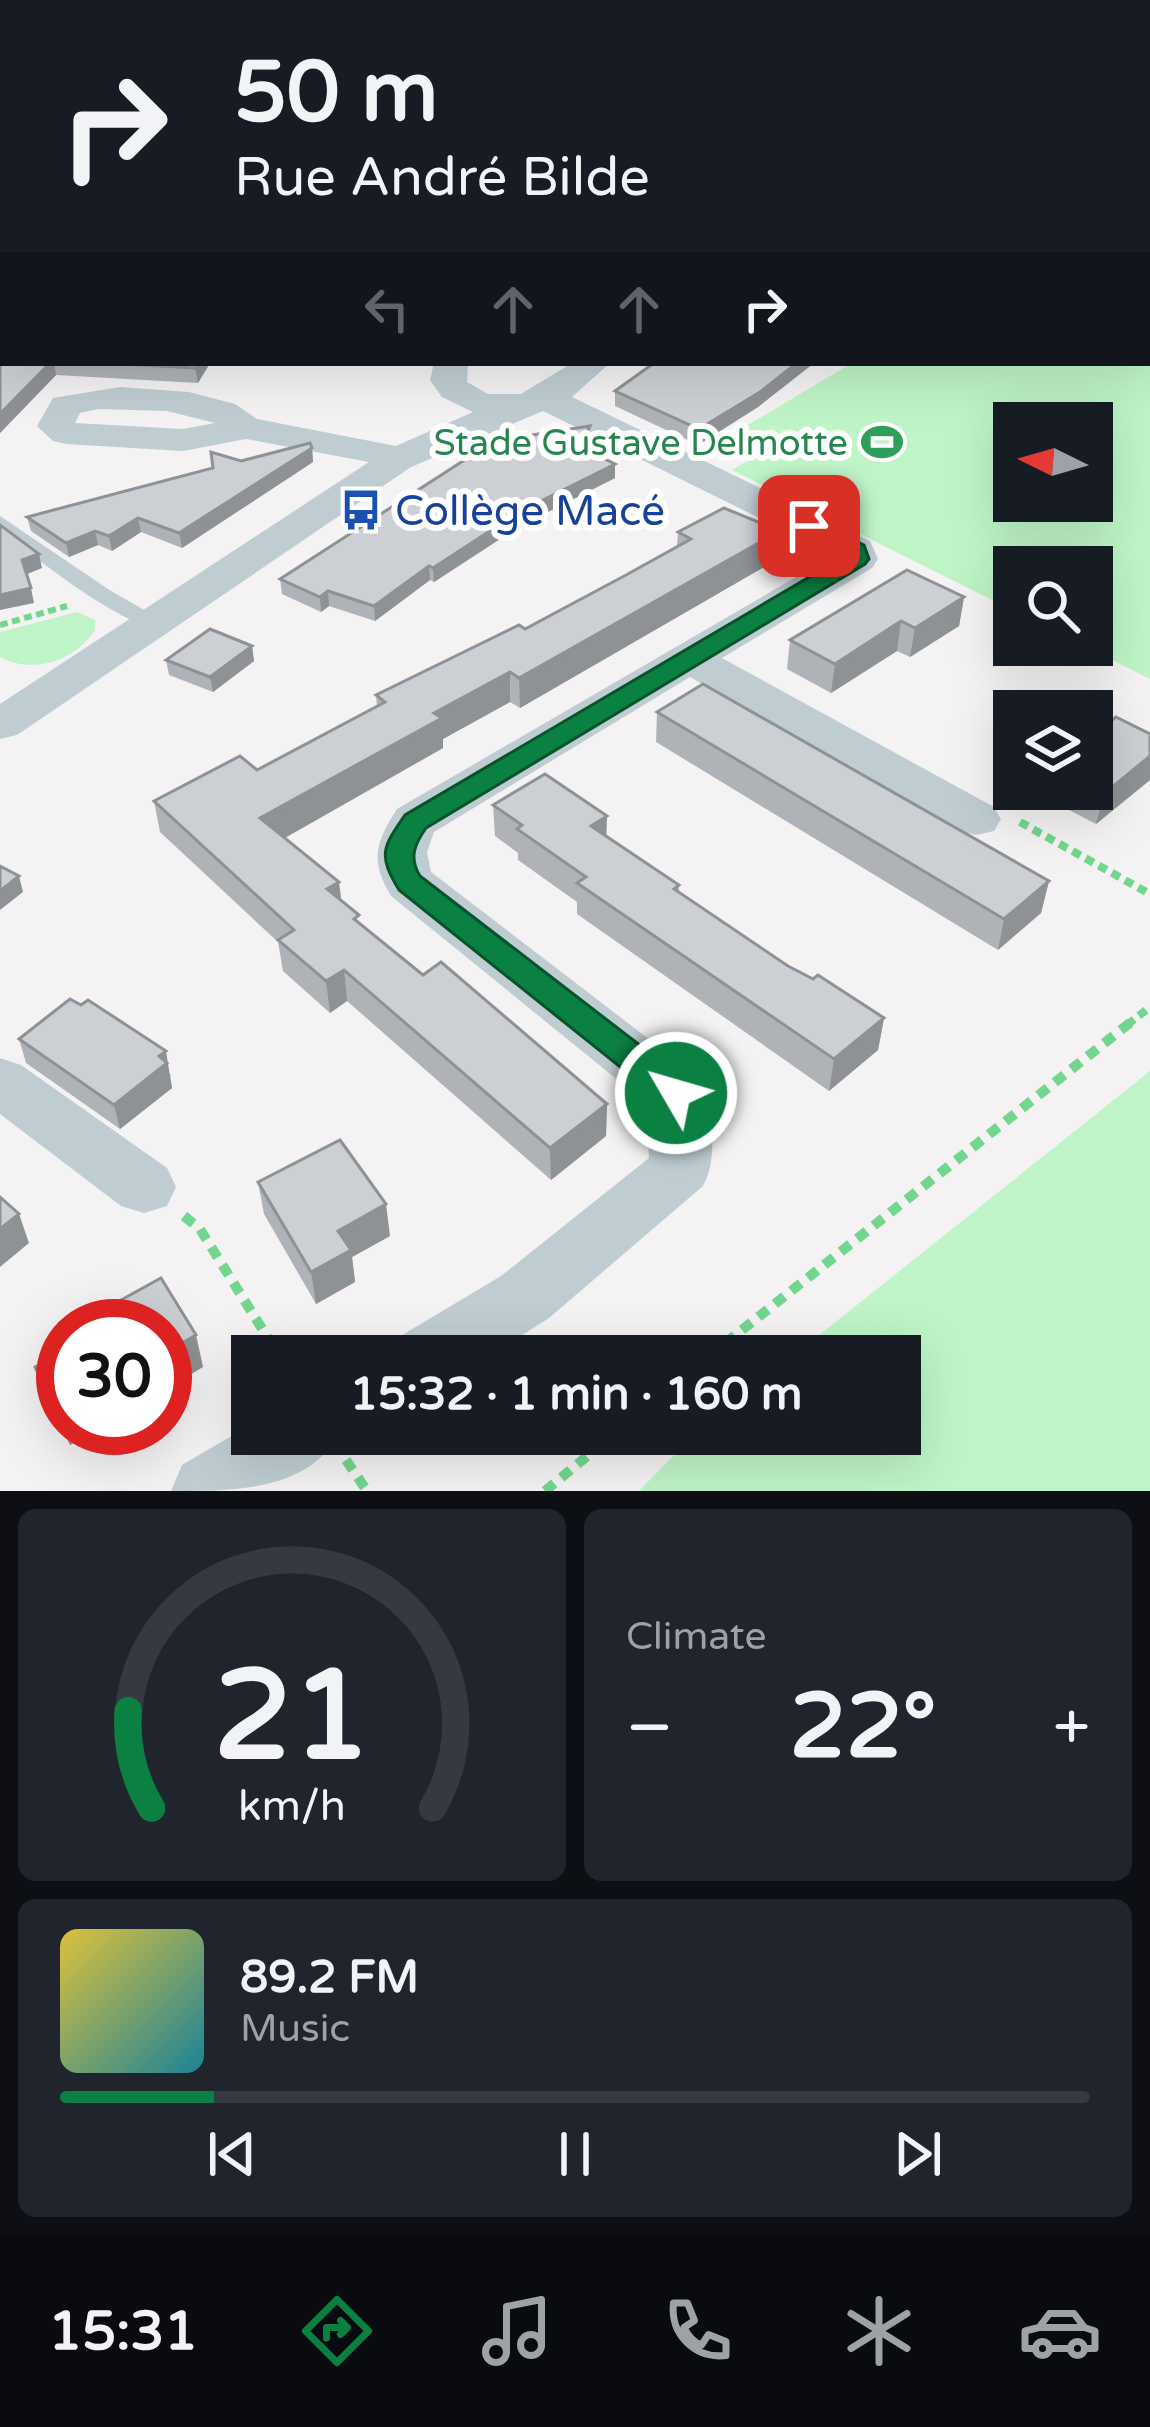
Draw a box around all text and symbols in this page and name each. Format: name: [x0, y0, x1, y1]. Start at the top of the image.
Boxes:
text: 50 m: [234, 43, 438, 144]
icon: right: [36, 48, 192, 204]
text: Rue André Bilde: [234, 145, 650, 210]
icon: left: [354, 276, 420, 342]
icon: ahead: [480, 276, 546, 342]
icon: ahead: [606, 276, 672, 342]
icon: right: [732, 276, 798, 342]
north arrow: [993, 402, 1113, 522]
map controls: [993, 402, 1113, 810]
sports icon: Stade Gustave Delmotte: [859, 419, 905, 465]
place label: Stade Gustave Delmotte: [434, 422, 848, 465]
pin: [758, 475, 860, 577]
place label: Collège Macé: [395, 486, 665, 537]
bus stop icon: Collège Macé: [338, 487, 384, 533]
icon: arrive: [776, 493, 842, 559]
button: search: [993, 546, 1113, 666]
button: layers: [993, 690, 1113, 810]
position arrow: [613, 1030, 739, 1156]
speed limit sign: 30: [36, 1299, 192, 1455]
text: 15:32 · 1 min · 160 m: [350, 1368, 802, 1422]
text: Climate: [626, 1613, 766, 1660]
text: 21: [214, 1642, 370, 1793]
text: 22°: [789, 1673, 936, 1782]
text: −: [626, 1688, 673, 1768]
text: +: [1053, 1688, 1090, 1768]
text: km/h: [238, 1781, 346, 1832]
text: 89.2 FM: [240, 1951, 419, 2005]
text: Music: [240, 2005, 350, 2052]
icon: previous: [199, 2121, 265, 2187]
icon: pause: [542, 2121, 608, 2187]
icon: next: [885, 2121, 951, 2187]
icon: directions: [295, 2289, 379, 2373]
icon: music: [475, 2289, 559, 2373]
icon: phone: [656, 2289, 740, 2373]
icon: climate: [837, 2289, 921, 2373]
icon: car: [1018, 2289, 1102, 2373]
text: 15:31: [48, 2299, 198, 2364]

